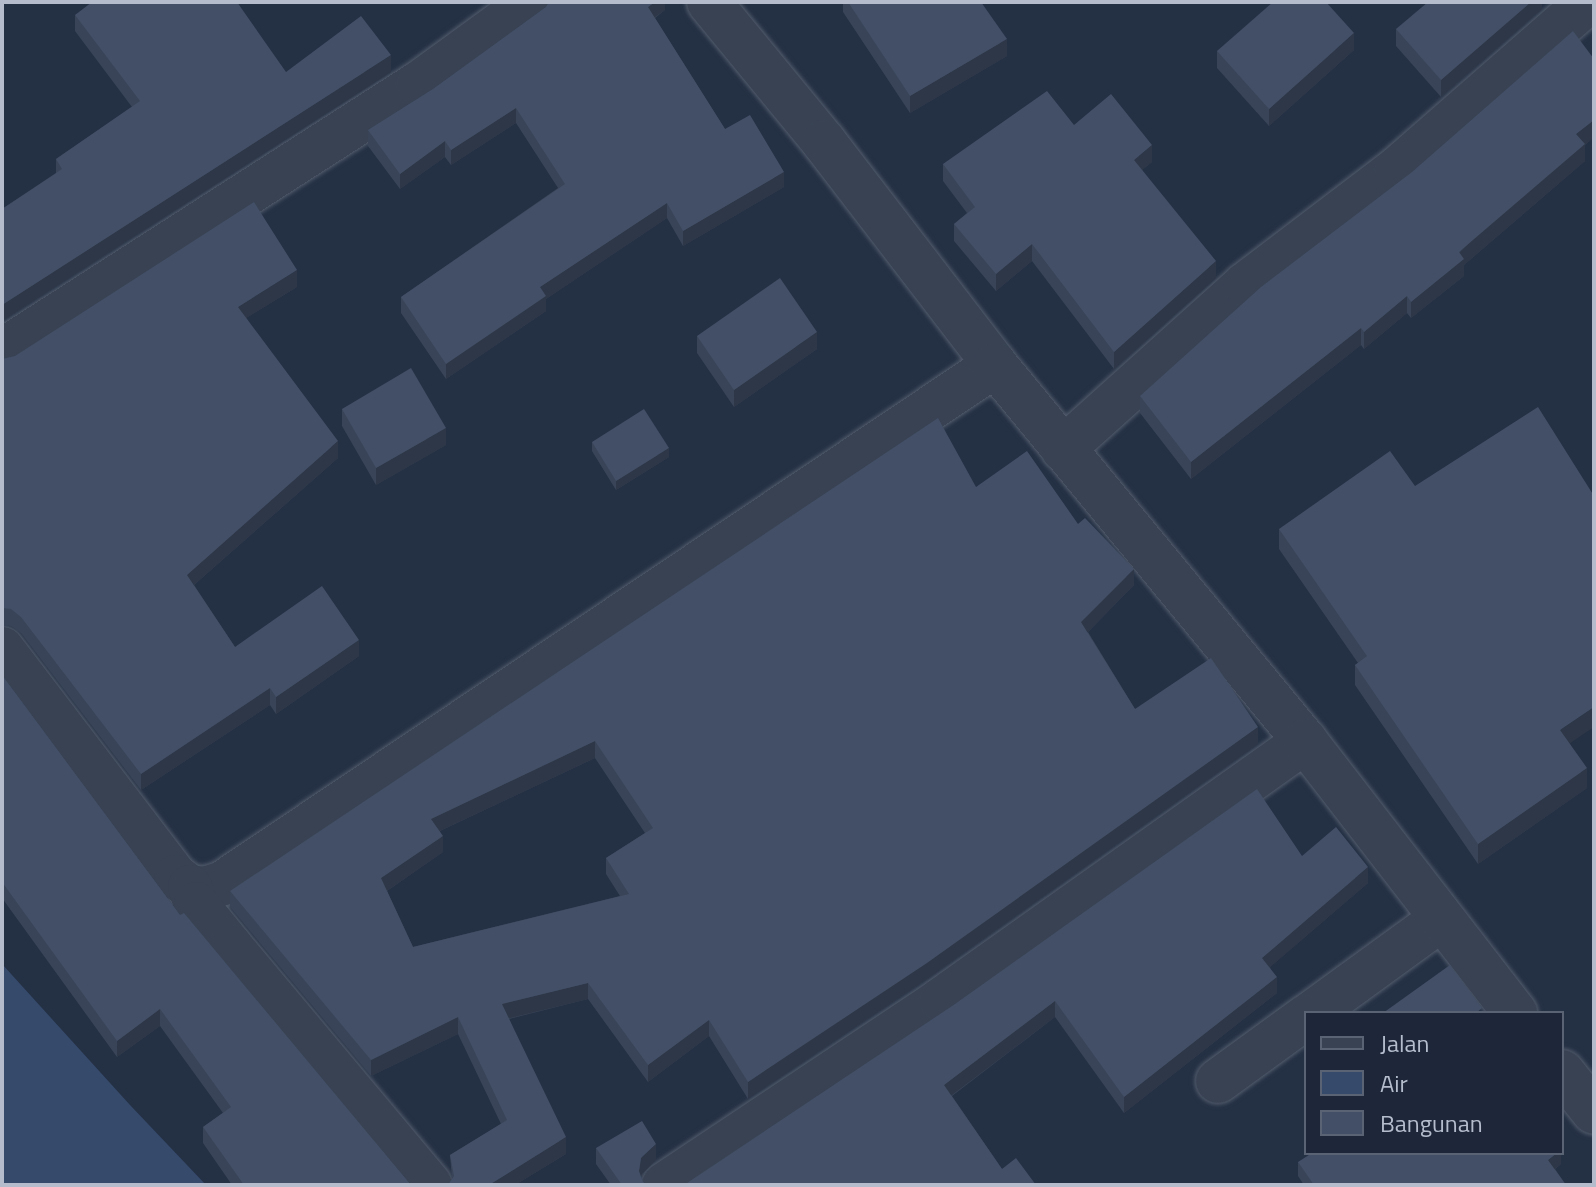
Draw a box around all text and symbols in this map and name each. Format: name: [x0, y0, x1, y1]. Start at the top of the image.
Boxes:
legend: [1304, 1011, 1564, 1155]
text: Jalan: [1380, 1025, 1429, 1061]
text: Air: [1380, 1065, 1408, 1101]
text: Bangunan: [1380, 1105, 1483, 1141]

